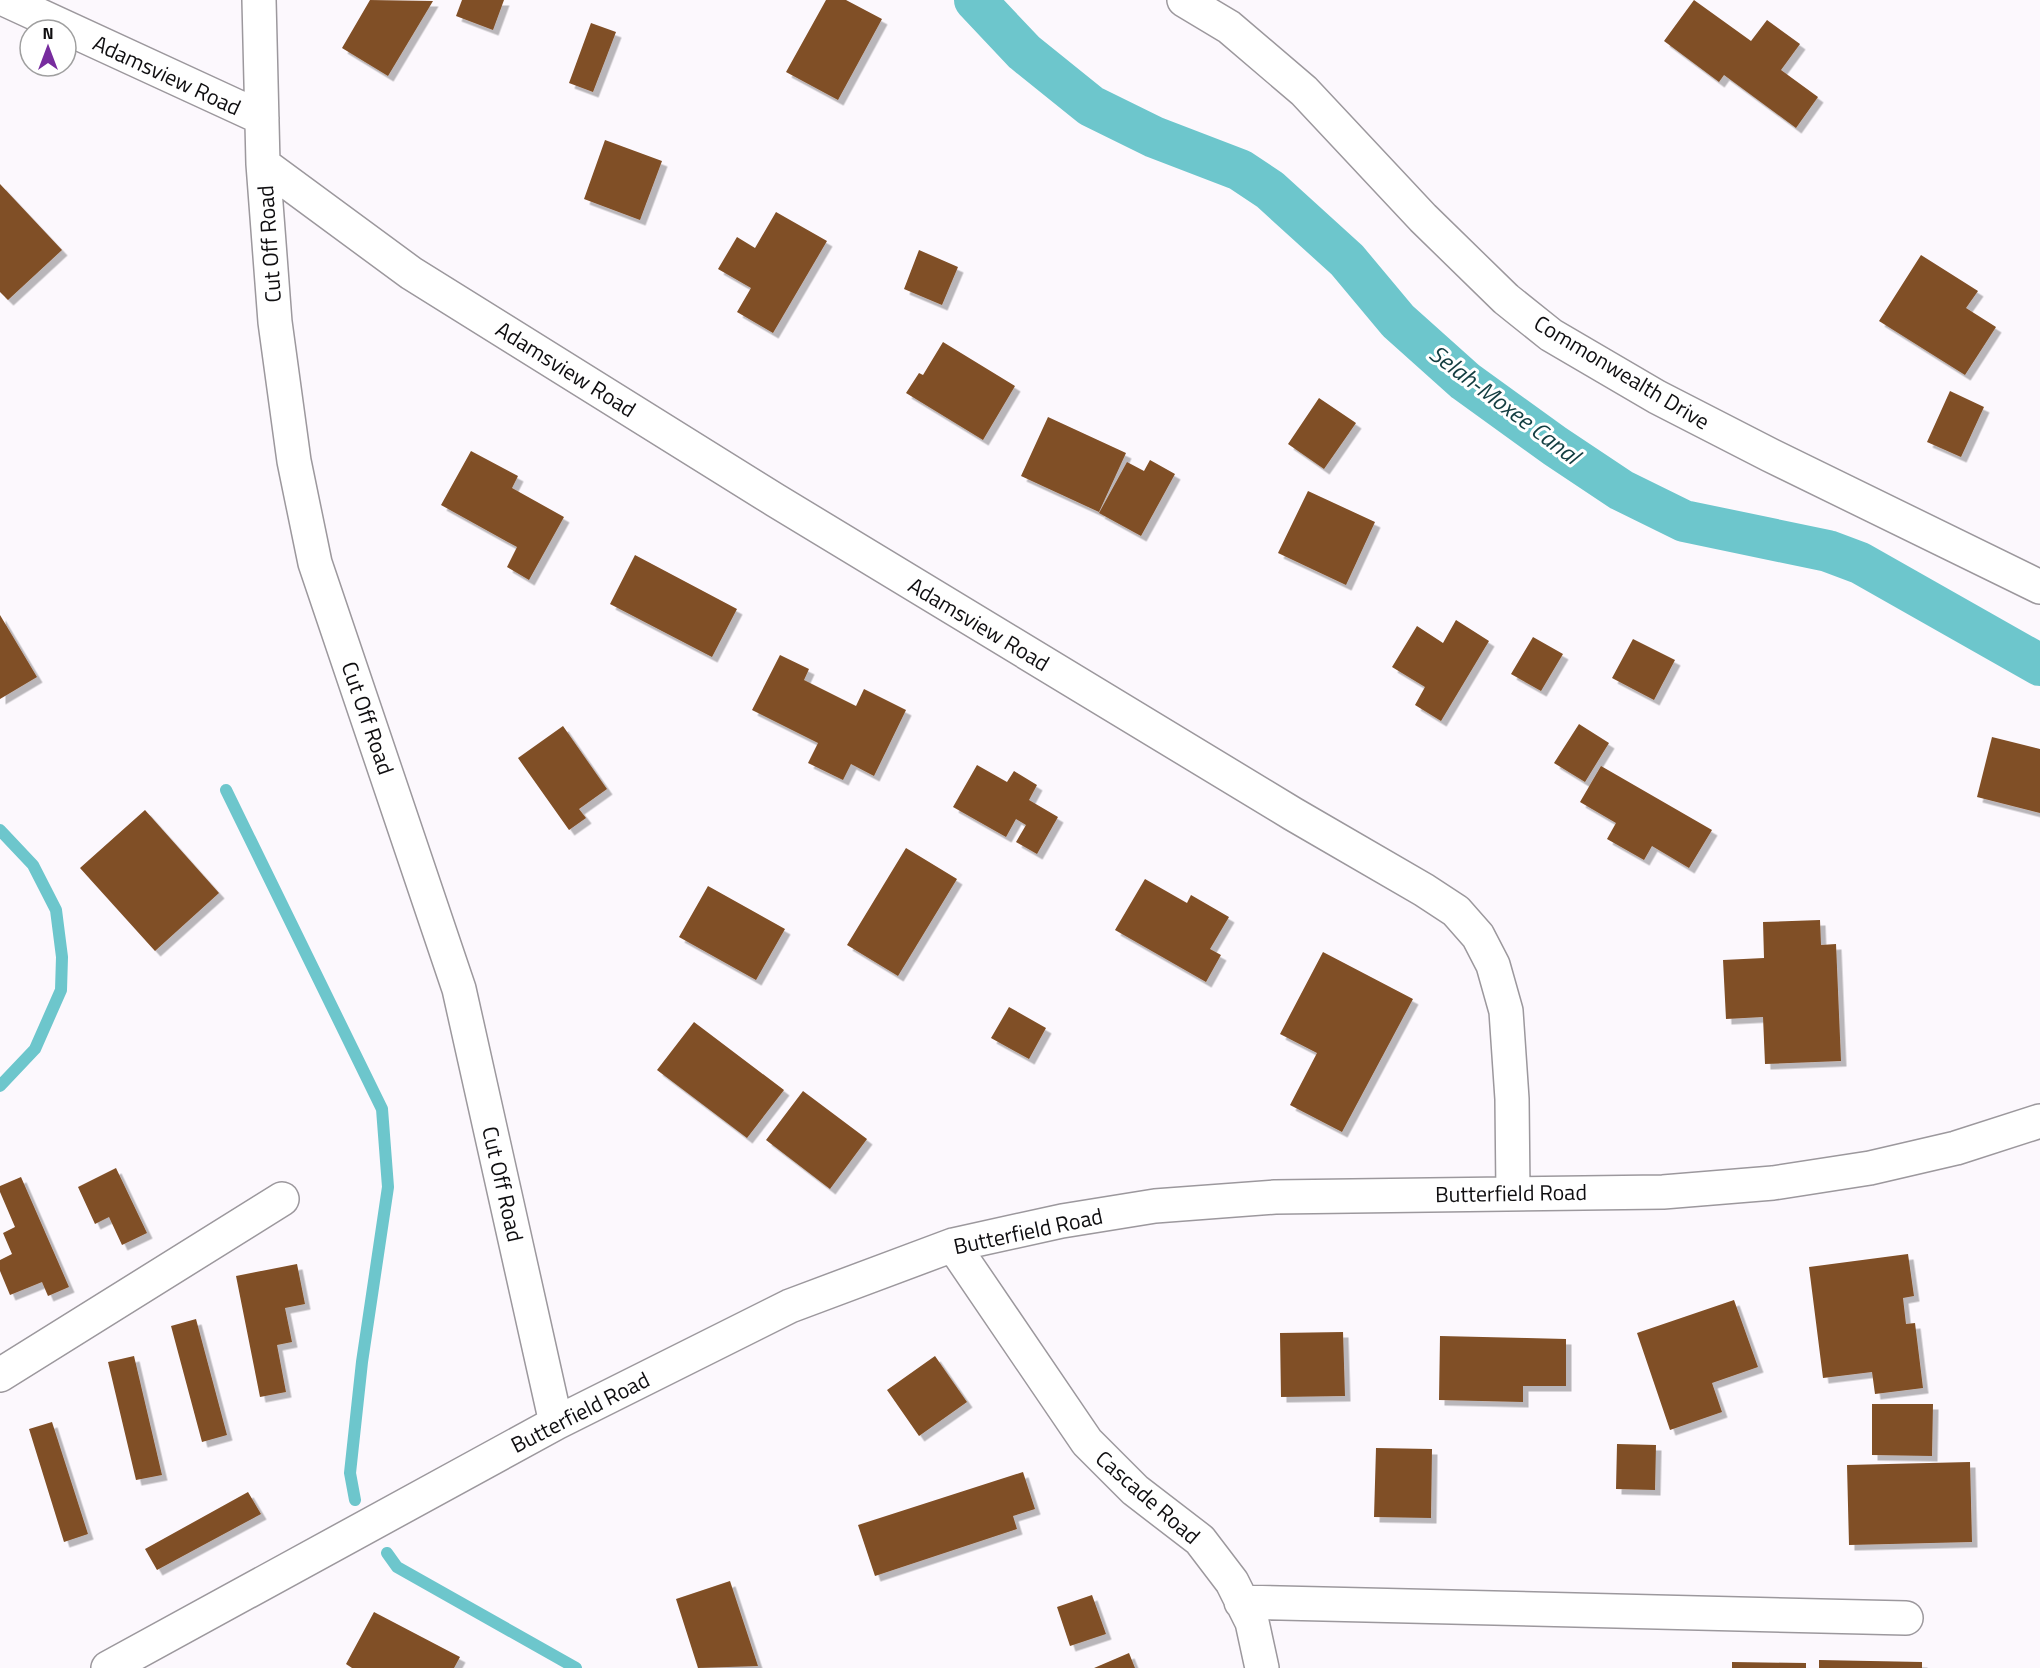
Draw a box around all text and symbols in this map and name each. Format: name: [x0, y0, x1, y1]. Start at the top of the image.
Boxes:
north arrow: [18, 18, 78, 78]
text: N: [42, 21, 54, 45]
street label: Adamsview Road: [87, 26, 247, 124]
street label: Cut Off Road: [248, 184, 290, 304]
street label: Commonwealth Drive: [1528, 306, 1716, 438]
street label: Adamsview Road: [489, 312, 643, 426]
water label: Selah-Moxee Canal: [1422, 335, 1590, 474]
street label: Adamsview Road: [902, 568, 1056, 680]
street label: Cut Off Road: [333, 657, 403, 779]
street label: Cut Off Road: [473, 1123, 533, 1245]
street label: Butterfield Road: [1435, 1175, 1587, 1211]
street label: Butterfield Road: [950, 1199, 1106, 1263]
street label: Butterfield Road: [505, 1362, 655, 1462]
street label: Cascade Road: [1088, 1442, 1208, 1552]

